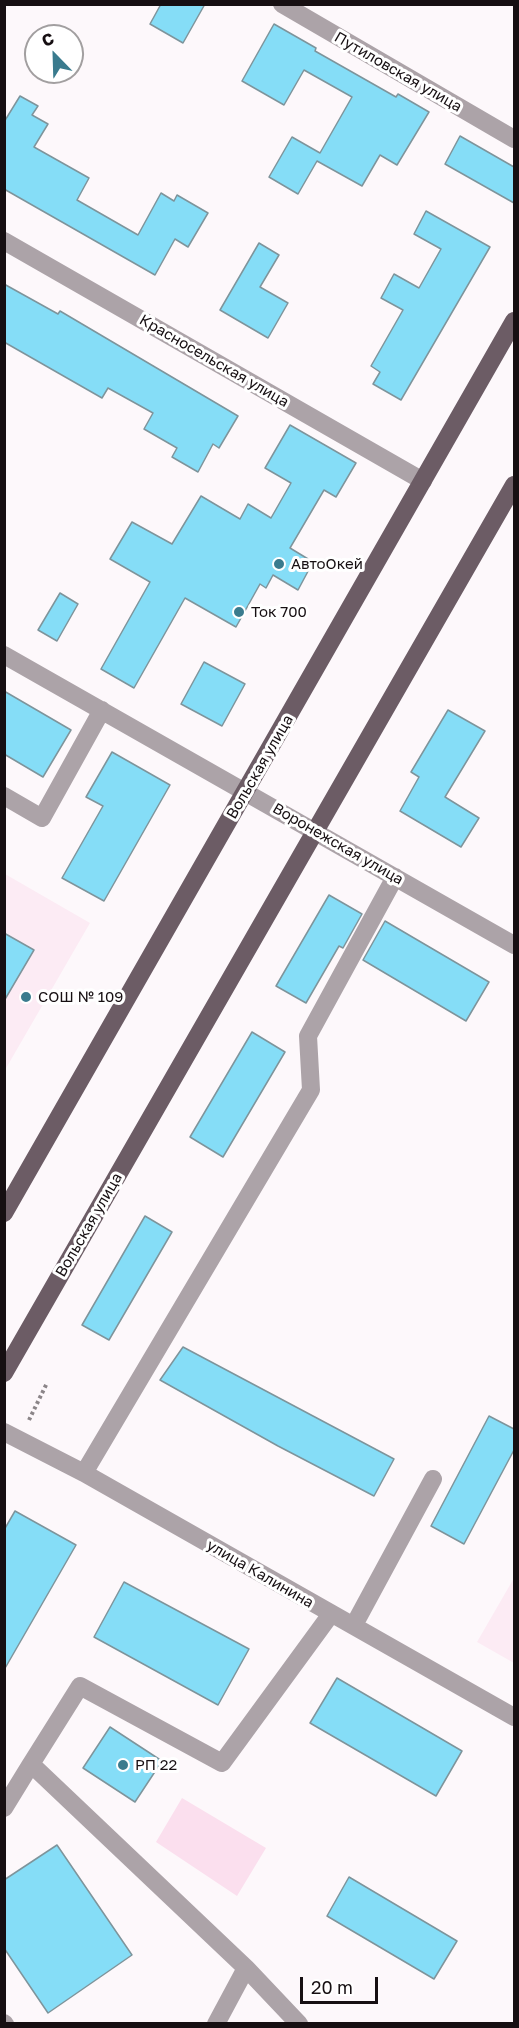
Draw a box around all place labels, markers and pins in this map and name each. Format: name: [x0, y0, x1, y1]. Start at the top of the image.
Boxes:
place label: АвтоОкей: [291, 555, 363, 573]
marker: АвтоОкей: [272, 557, 286, 571]
place label: Ток 700: [251, 603, 307, 621]
marker: Ток 700: [232, 605, 246, 619]
place label: СОШ № 109: [38, 988, 123, 1006]
marker: СОШ № 109: [19, 990, 33, 1004]
place label: РП 22: [135, 1756, 177, 1774]
marker: РП 22: [116, 1758, 130, 1772]

